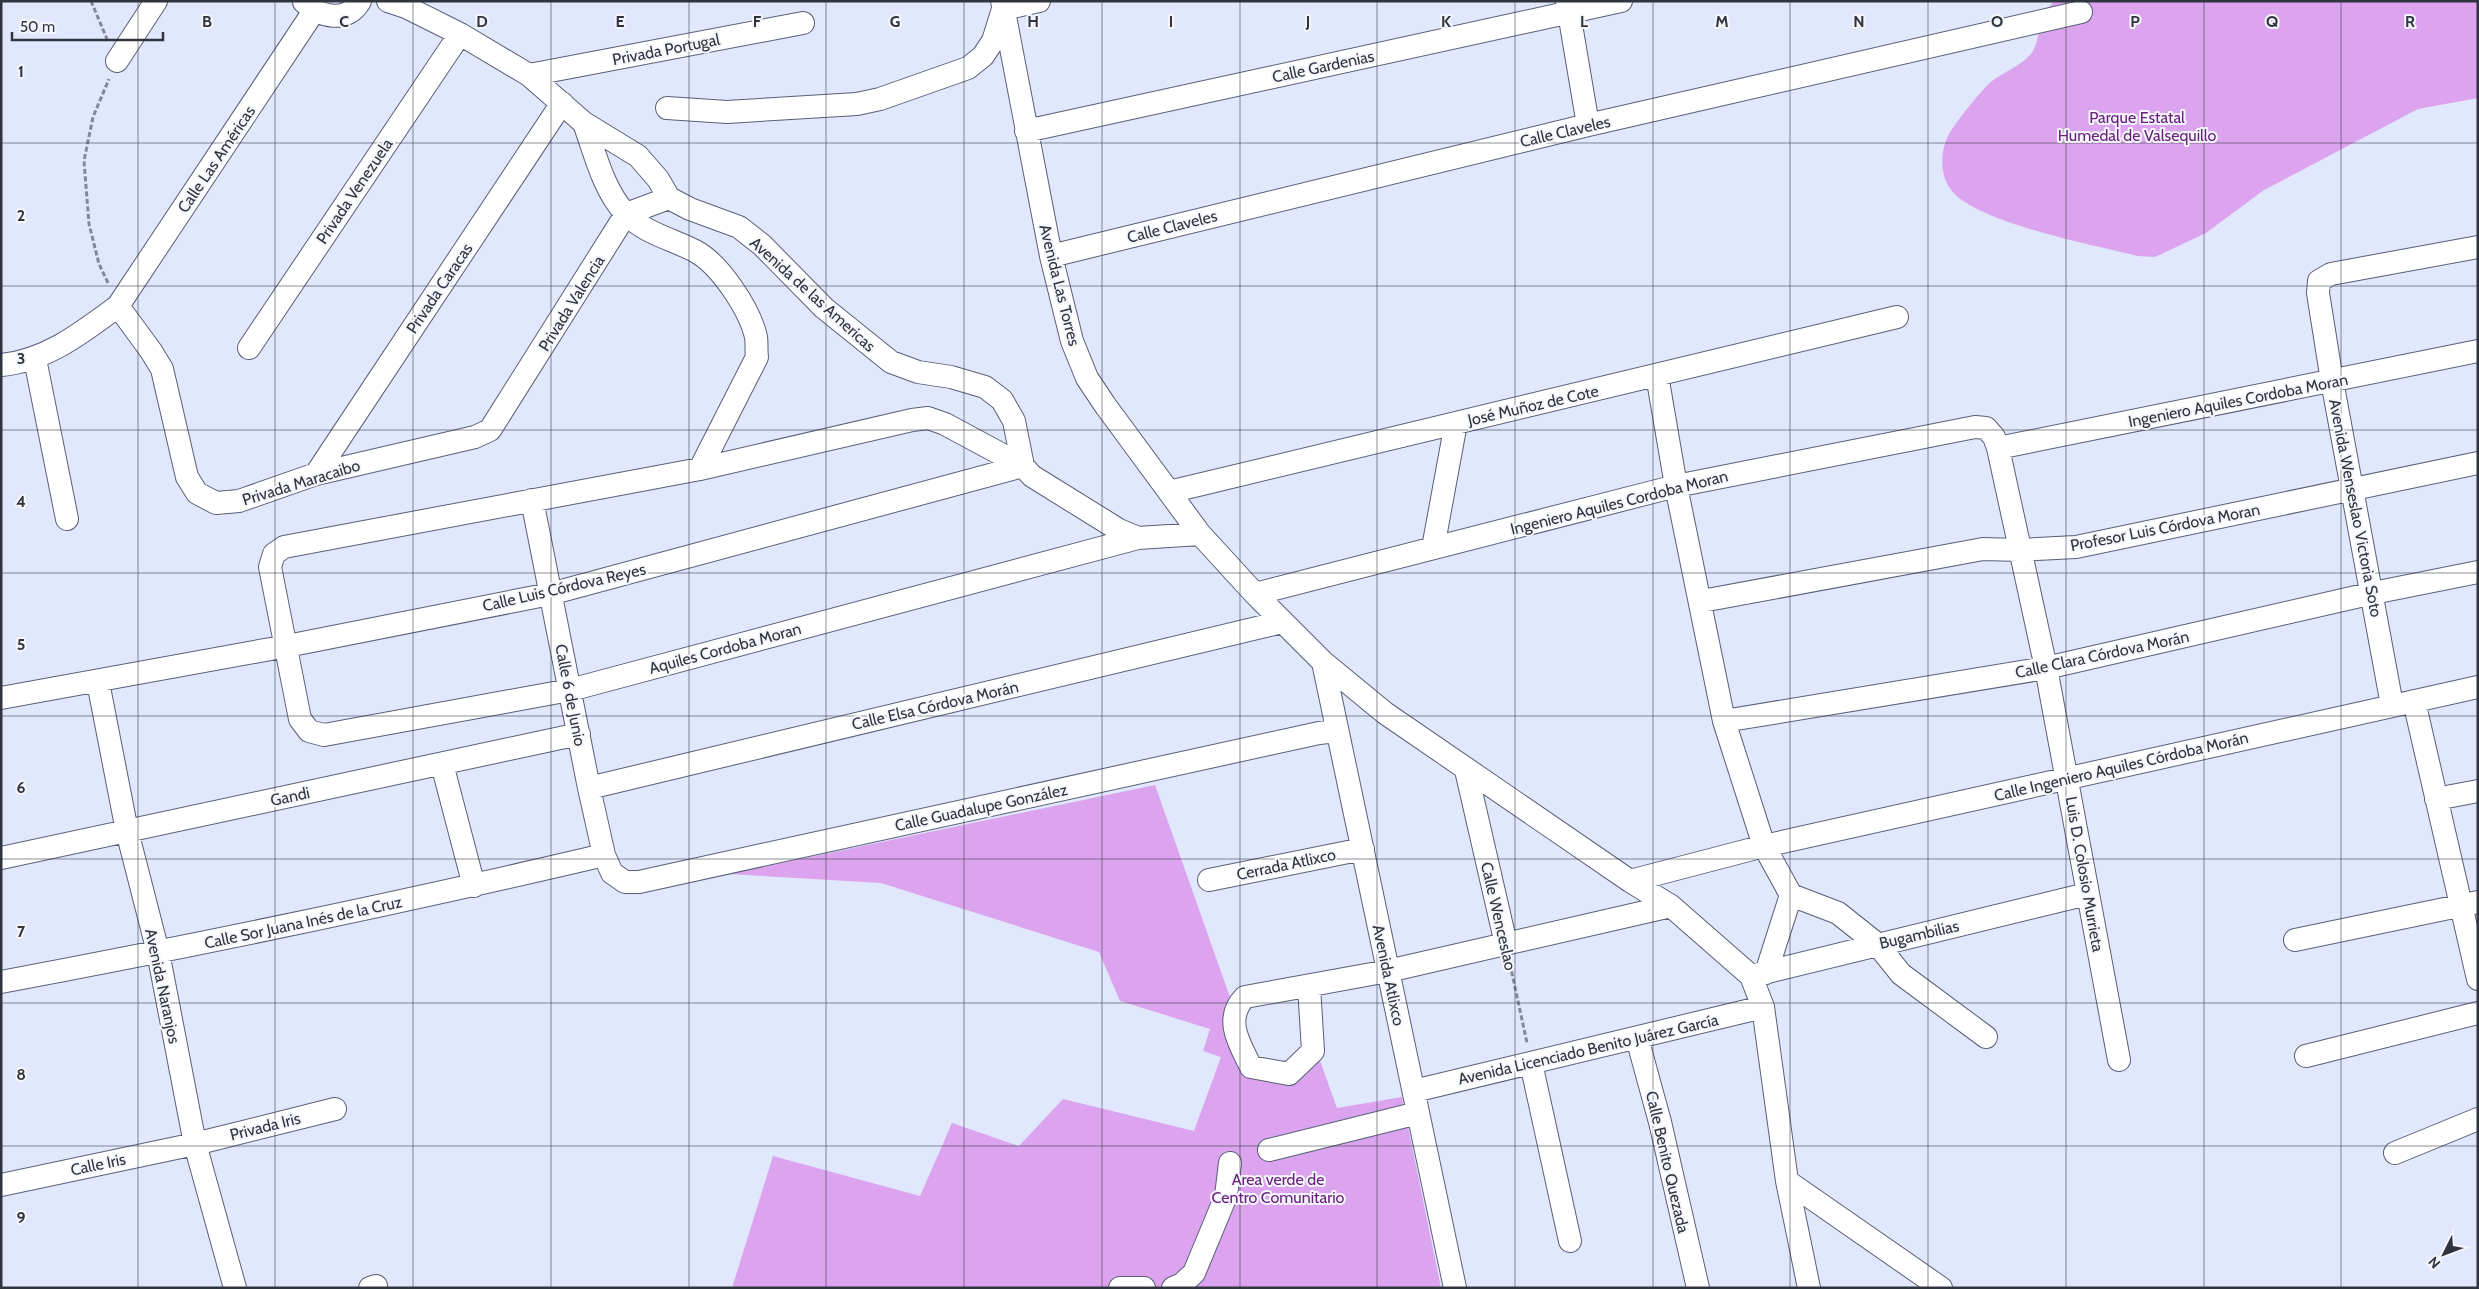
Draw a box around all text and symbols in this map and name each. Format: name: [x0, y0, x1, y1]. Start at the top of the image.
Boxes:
scale bar: [12, 10, 164, 42]
text: B: [202, 12, 212, 31]
text: C: [339, 12, 349, 31]
text: D: [476, 12, 488, 31]
text: E: [615, 12, 625, 31]
text: F: [753, 12, 762, 31]
text: G: [890, 12, 900, 31]
text: H: [1027, 12, 1039, 31]
text: I: [1169, 12, 1173, 31]
text: J: [1305, 12, 1310, 31]
text: K: [1441, 12, 1451, 31]
text: L: [1580, 12, 1588, 31]
text: M: [1715, 12, 1729, 31]
text: N: [1853, 12, 1865, 31]
text: O: [1991, 12, 2003, 31]
text: P: [2130, 12, 2140, 31]
text: Q: [2266, 12, 2278, 31]
text: R: [2405, 12, 2415, 31]
text: 50 m: [20, 18, 55, 36]
street label: Privada Portugal: [611, 30, 722, 69]
street label: Calle Gardenias: [1270, 46, 1376, 87]
text: 1: [18, 62, 24, 81]
street label: Calle Las Américas: [174, 102, 259, 216]
park label: Parque Estatal Humedal de Valsequillo: [2058, 108, 2217, 145]
street label: Calle Claveles: [1518, 112, 1613, 151]
street label: Privada Venezuela: [312, 135, 397, 247]
text: 2: [17, 206, 25, 225]
street label: Calle Claveles: [1125, 206, 1220, 247]
street label: Avenida Las Torres: [1035, 222, 1084, 348]
street label: Avenida de las Americas: [746, 233, 880, 356]
street label: Privada Caracas: [402, 239, 477, 337]
street label: Privada Valencia: [534, 252, 609, 355]
text: 3: [17, 349, 25, 368]
street label: Ingeniero Aquiles Cordoba Moran: [2127, 370, 2350, 431]
street label: José Muñoz de Cote: [1465, 381, 1600, 430]
street label: Avenida Wenseslao Victoria Soto: [2325, 397, 2386, 619]
street label: Privada Maracaibo: [240, 455, 363, 509]
street label: Ingeniero Aquiles Cordoba Moran: [1508, 466, 1730, 539]
text: 4: [16, 492, 26, 511]
street label: Profesor Luis Córdova Moran: [2069, 500, 2262, 555]
street label: Calle Luis Córdova Reyes: [481, 559, 648, 616]
street label: Aquiles Cordoba Moran: [647, 619, 803, 678]
street label: Calle Clara Córdova Morán: [2013, 627, 2191, 682]
text: 5: [17, 635, 25, 654]
street label: Calle 6 de Junio: [551, 642, 590, 748]
street label: Calle Elsa Córdova Morán: [850, 677, 1020, 734]
street label: Calle Ingeniero Aquiles Córdoba Morán: [1992, 728, 2250, 805]
text: 6: [17, 778, 26, 797]
street label: Calle Guadalupe González: [893, 780, 1070, 835]
street label: Gandi: [269, 783, 311, 810]
street label: Luis D. Colosio Murrieta: [2061, 795, 2108, 954]
street label: Cerrada Atlixco: [1235, 845, 1338, 884]
street label: Calle Wenceslao: [1477, 860, 1520, 972]
street label: Calle Sor Juana Inés de la Cruz: [203, 892, 404, 953]
street label: Bugambilias: [1877, 916, 1961, 953]
text: 7: [17, 922, 26, 941]
street label: Avenida Atlixco: [1369, 923, 1409, 1028]
street label: Avenida Naranjos: [141, 927, 184, 1046]
street label: Avenida Licenciado Benito Juárez García: [1456, 1010, 1720, 1089]
text: 8: [16, 1065, 26, 1084]
street label: Calle Benito Quezada: [1642, 1089, 1693, 1235]
street label: Privada Iris: [228, 1108, 303, 1144]
street label: Calle Iris: [69, 1149, 128, 1180]
park label: Area verde de Centro Comunitario: [1212, 1170, 1345, 1207]
text: 9: [17, 1208, 26, 1227]
north arrow: [2419, 1229, 2469, 1279]
text: N: [2424, 1253, 2444, 1272]

